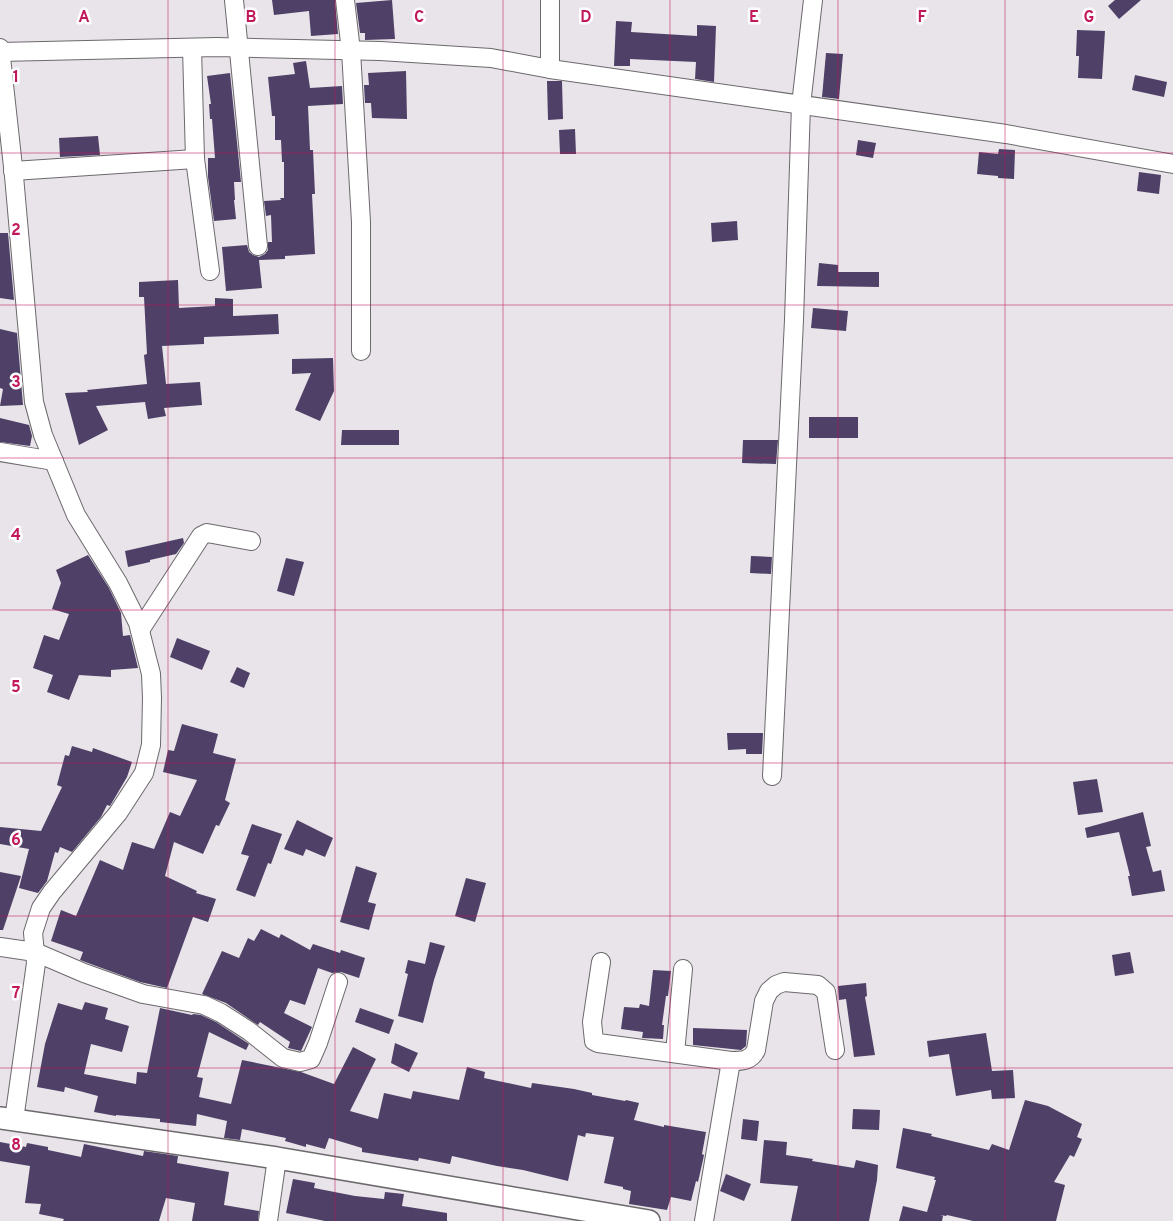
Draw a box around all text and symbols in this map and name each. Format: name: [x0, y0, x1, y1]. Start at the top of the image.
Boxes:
text: A: [78, 8, 90, 28]
text: B: [245, 8, 257, 28]
text: C: [414, 8, 424, 28]
text: D: [580, 8, 592, 28]
text: E: [749, 8, 759, 28]
text: F: [917, 8, 927, 28]
text: G: [1084, 8, 1094, 28]
text: 1: [13, 68, 19, 88]
text: 2: [11, 221, 21, 241]
text: 3: [11, 373, 21, 393]
text: 4: [11, 526, 21, 546]
text: 5: [11, 678, 21, 698]
text: 6: [11, 831, 21, 851]
text: 7: [12, 984, 20, 1004]
text: 8: [11, 1136, 21, 1156]

